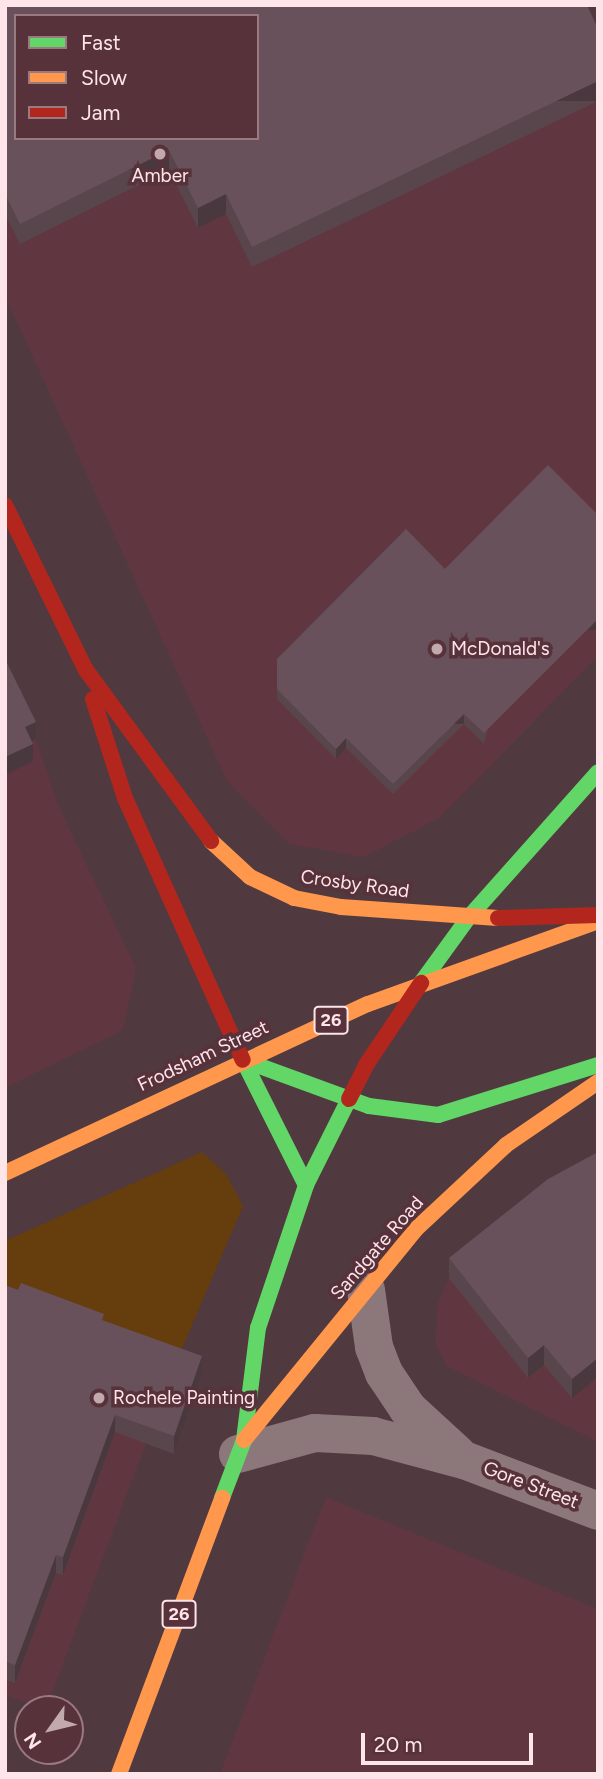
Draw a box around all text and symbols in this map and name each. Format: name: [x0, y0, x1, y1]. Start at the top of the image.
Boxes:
legend: [14, 14, 259, 140]
text: Fast: [81, 30, 121, 55]
text: Slow: [81, 65, 127, 90]
text: Jam: [81, 100, 120, 125]
marker: Amber: [152, 146, 168, 162]
place label: Amber: [132, 165, 188, 187]
place label: McDonald's: [451, 638, 550, 660]
marker: McDonald's: [429, 641, 445, 657]
street label: Crosby Road: [299, 865, 411, 903]
road number: 26: [314, 1006, 348, 1035]
street label: Frodsham Street: [134, 1016, 272, 1096]
street label: Sandgate Road: [326, 1192, 428, 1304]
place label: Rochele Painting: [113, 1387, 255, 1409]
marker: Rochele Painting: [91, 1390, 107, 1406]
street label: Gore Street: [480, 1456, 582, 1514]
road number: 26: [162, 1600, 196, 1629]
north arrow: [14, 1695, 84, 1765]
scale bar: [365, 1720, 536, 1764]
text: N: [19, 1728, 46, 1753]
text: 20 m: [374, 1732, 422, 1757]

